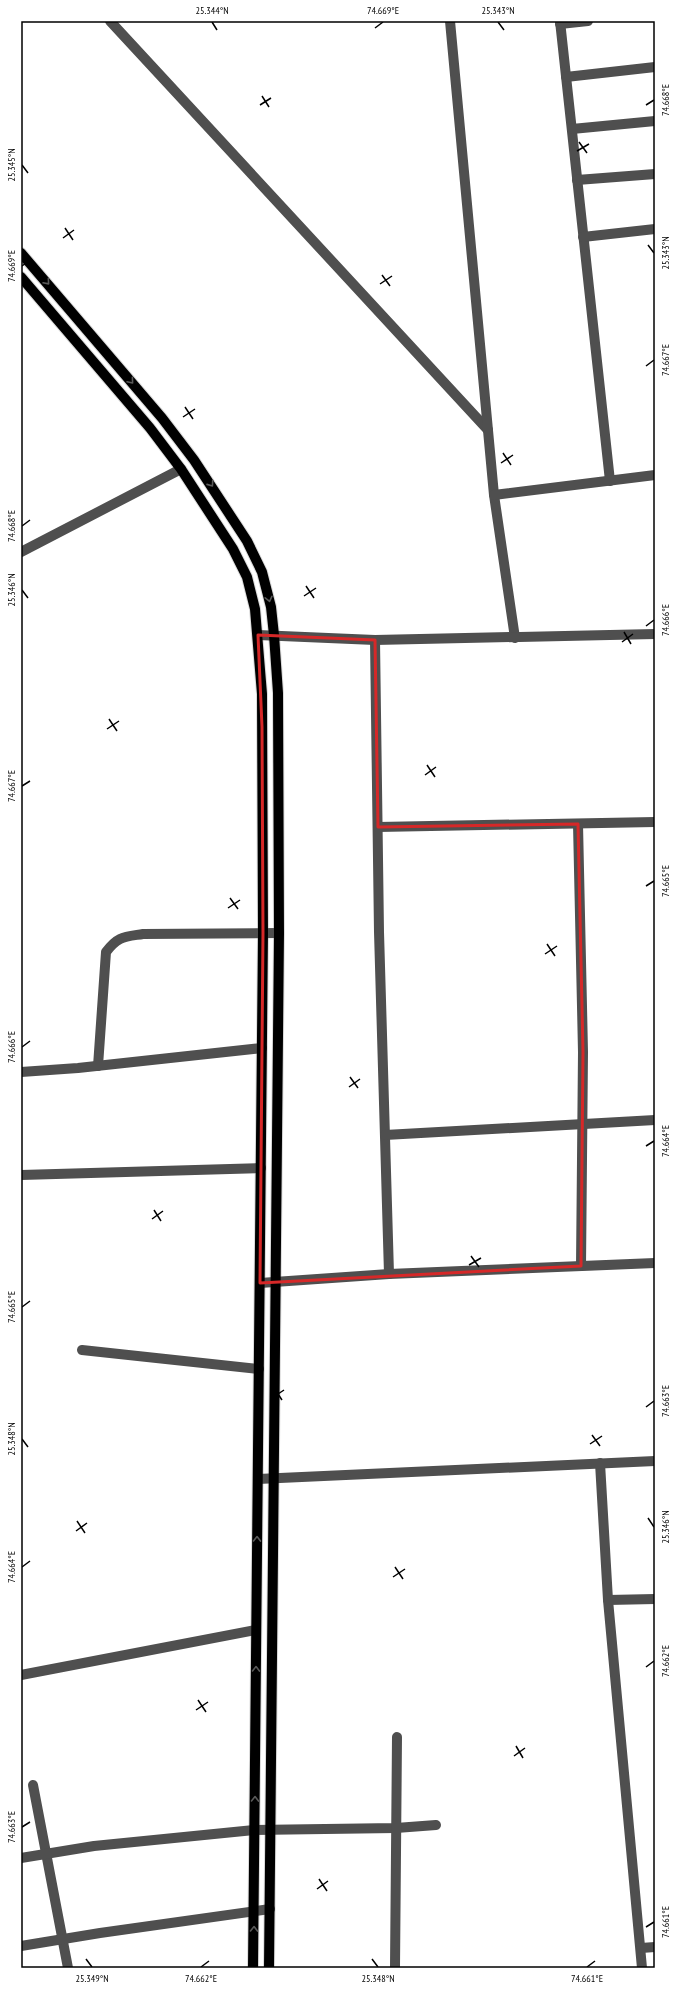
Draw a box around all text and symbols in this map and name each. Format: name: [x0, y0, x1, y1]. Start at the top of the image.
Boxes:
text: 25.344°N: [195, 4, 229, 17]
text: 74.669°E: [367, 4, 399, 17]
text: 25.343°N: [481, 4, 515, 17]
text: 74.668°E: [659, 84, 672, 116]
text: 25.345°N: [5, 148, 18, 182]
text: 25.343°N: [659, 236, 672, 270]
text: 74.669°E: [5, 250, 18, 282]
one-way arrow: [42, 277, 49, 285]
text: 74.667°E: [659, 344, 672, 376]
one-way arrow: [126, 376, 133, 384]
one-way arrow: [206, 479, 213, 486]
text: 74.668°E: [5, 510, 18, 542]
text: 25.346°N: [5, 573, 18, 607]
one-way arrow: [264, 595, 272, 602]
text: 74.666°E: [659, 604, 672, 636]
text: 74.667°E: [5, 770, 18, 802]
text: 74.665°E: [659, 865, 672, 897]
text: 74.666°E: [5, 1031, 18, 1063]
text: 74.664°E: [659, 1125, 672, 1157]
text: 74.665°E: [5, 1291, 18, 1323]
text: 74.663°E: [659, 1385, 672, 1417]
text: 25.348°N: [5, 1422, 18, 1456]
text: 25.346°N: [659, 1510, 672, 1544]
one-way arrow: [253, 1536, 261, 1542]
text: 74.664°E: [5, 1551, 18, 1583]
text: 74.662°E: [659, 1645, 672, 1677]
one-way arrow: [252, 1666, 260, 1672]
one-way arrow: [250, 1796, 259, 1802]
text: 74.663°E: [5, 1811, 18, 1843]
text: 74.661°E: [659, 1906, 672, 1938]
one-way arrow: [250, 1926, 258, 1932]
text: 25.349°N: [75, 1972, 109, 1985]
text: 74.662°E: [185, 1972, 217, 1985]
text: 25.348°N: [361, 1972, 395, 1985]
text: 74.661°E: [571, 1972, 603, 1985]

